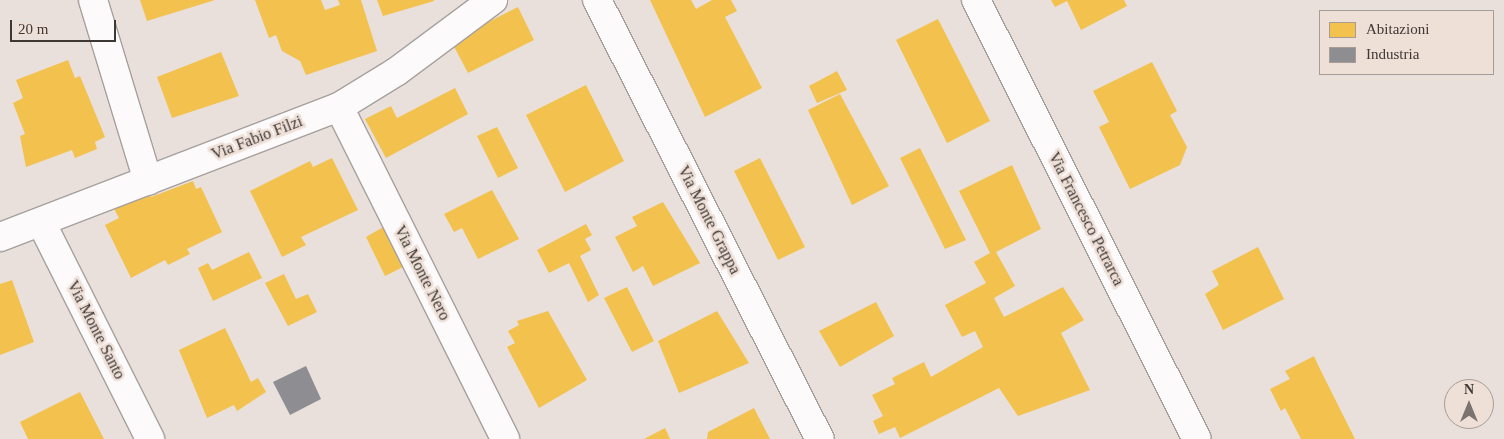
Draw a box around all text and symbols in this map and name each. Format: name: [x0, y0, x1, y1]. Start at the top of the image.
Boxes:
scale bar: [12, 10, 119, 42]
legend: [1319, 10, 1494, 75]
text: 20 m: [18, 21, 48, 37]
text: Abitazioni: [1366, 21, 1429, 37]
text: Industria: [1366, 46, 1419, 62]
street label: Via Fabio Filzi: [209, 112, 305, 164]
street label: Via Francesco Petrarca: [1044, 149, 1128, 289]
street label: Via Monte Grappa: [673, 163, 745, 277]
street label: Via Monte Nero: [390, 222, 454, 324]
street label: Via Monte Santo: [63, 277, 129, 383]
north arrow: [1444, 379, 1494, 429]
text: N: [1464, 382, 1474, 397]

